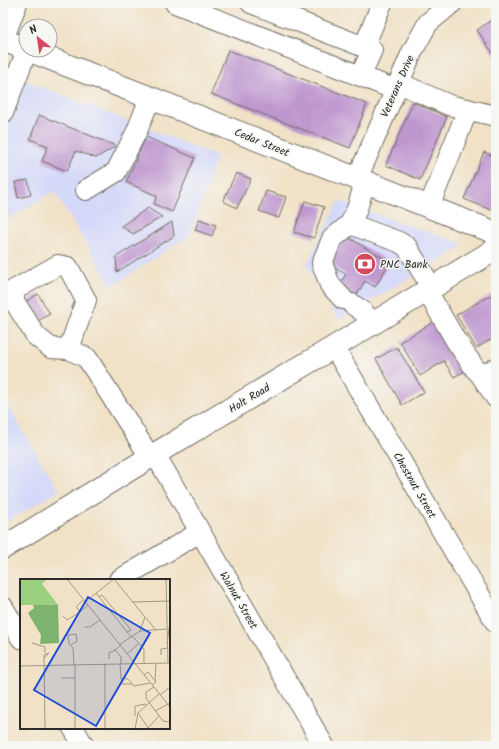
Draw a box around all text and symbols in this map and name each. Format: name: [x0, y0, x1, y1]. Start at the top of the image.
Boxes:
north arrow: [18, 18, 58, 58]
text: N: [26, 21, 41, 40]
street label: Veterans Drive: [376, 52, 420, 121]
street label: Cedar Street: [231, 124, 293, 162]
bank icon: PNC Bank: [352, 251, 378, 277]
place label: PNC Bank: [380, 256, 428, 274]
street label: Holt Road: [225, 379, 274, 418]
street label: Chestnut Street: [388, 449, 441, 523]
street label: Walnut Street: [214, 568, 262, 633]
inset map: [20, 579, 170, 729]

